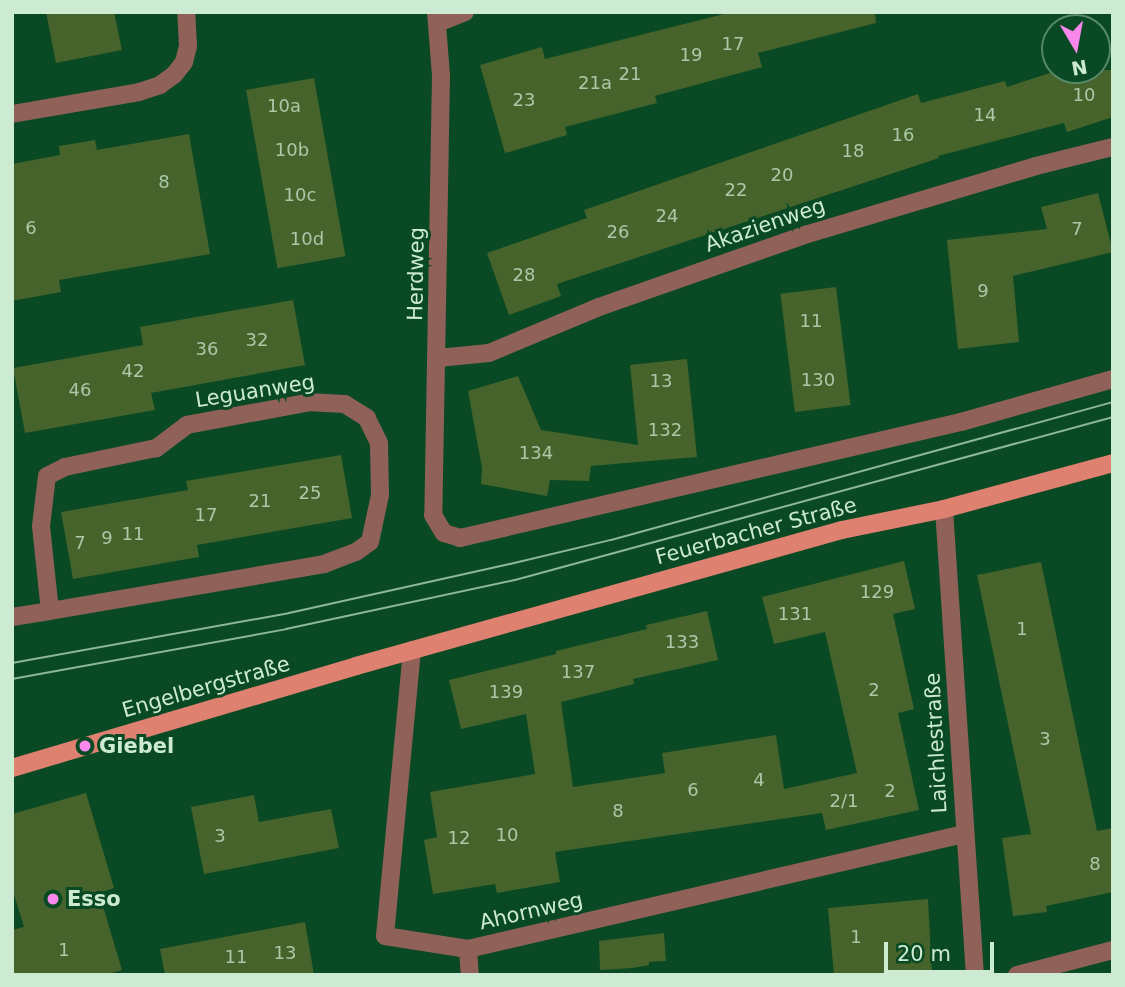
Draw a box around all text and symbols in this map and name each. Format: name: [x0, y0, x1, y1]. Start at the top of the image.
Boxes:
north arrow: [1041, 14, 1111, 84]
house number: 17: [722, 33, 744, 55]
house number: 19: [680, 44, 702, 66]
text: N: [1070, 55, 1089, 80]
house number: 21: [619, 63, 641, 85]
house number: 21a: [578, 72, 612, 94]
house number: 10: [1073, 84, 1095, 106]
house number: 23: [513, 89, 535, 111]
house number: 10a: [267, 95, 301, 117]
house number: 14: [974, 104, 996, 126]
house number: 16: [892, 124, 914, 146]
house number: 10b: [275, 139, 309, 161]
house number: 18: [842, 140, 864, 162]
house number: 20: [771, 164, 793, 186]
house number: 8: [158, 171, 170, 193]
house number: 22: [725, 179, 747, 201]
house number: 10c: [284, 184, 316, 206]
street label: Akazienweg: [702, 193, 828, 257]
house number: 24: [656, 205, 678, 227]
house number: 6: [25, 217, 37, 239]
house number: 7: [1071, 218, 1083, 240]
house number: 26: [607, 221, 629, 243]
street label: Herdweg: [403, 227, 429, 321]
house number: 10d: [290, 228, 324, 250]
house number: 28: [513, 264, 535, 286]
house number: 9: [977, 280, 989, 302]
house number: 11: [800, 310, 822, 332]
house number: 32: [246, 329, 268, 351]
house number: 36: [196, 338, 218, 360]
house number: 42: [122, 360, 144, 382]
street label: Leguanweg: [194, 369, 316, 413]
house number: 130: [801, 369, 835, 391]
house number: 13: [650, 370, 672, 392]
house number: 46: [69, 379, 91, 401]
house number: 132: [648, 419, 682, 441]
house number: 134: [519, 442, 553, 464]
house number: 25: [299, 482, 321, 504]
house number: 21: [249, 490, 271, 512]
street label: Feuerbacher Straße: [653, 492, 859, 570]
house number: 17: [195, 504, 217, 526]
house number: 11: [122, 523, 144, 545]
house number: 9: [101, 527, 113, 549]
house number: 7: [74, 532, 86, 554]
house number: 129: [860, 581, 894, 603]
house number: 131: [778, 603, 812, 625]
house number: 1: [1016, 618, 1028, 640]
house number: 133: [665, 631, 699, 653]
street label: Engelbergstraße: [119, 651, 293, 723]
house number: 137: [561, 661, 595, 683]
street label: Laichlestraße: [920, 672, 952, 814]
house number: 2: [868, 679, 880, 701]
house number: 139: [489, 681, 523, 703]
house number: 3: [1039, 728, 1051, 750]
place label: Giebel: [99, 733, 174, 759]
marker: Giebel: [77, 738, 93, 754]
house number: 4: [753, 769, 765, 791]
house number: 6: [687, 779, 699, 801]
house number: 2: [884, 780, 896, 802]
house number: 2/1: [830, 790, 858, 812]
house number: 8: [612, 800, 624, 822]
house number: 10: [496, 824, 518, 846]
house number: 3: [214, 825, 226, 847]
house number: 12: [448, 827, 470, 849]
house number: 8: [1089, 853, 1101, 875]
place label: Esso: [67, 886, 121, 912]
street label: Ahornweg: [477, 887, 585, 935]
marker: Esso: [45, 891, 61, 907]
house number: 1: [850, 926, 862, 948]
scale bar: [887, 928, 997, 972]
house number: 1: [58, 939, 70, 961]
house number: 13: [274, 942, 296, 964]
text: 20 m: [897, 942, 951, 966]
house number: 11: [225, 946, 247, 968]

